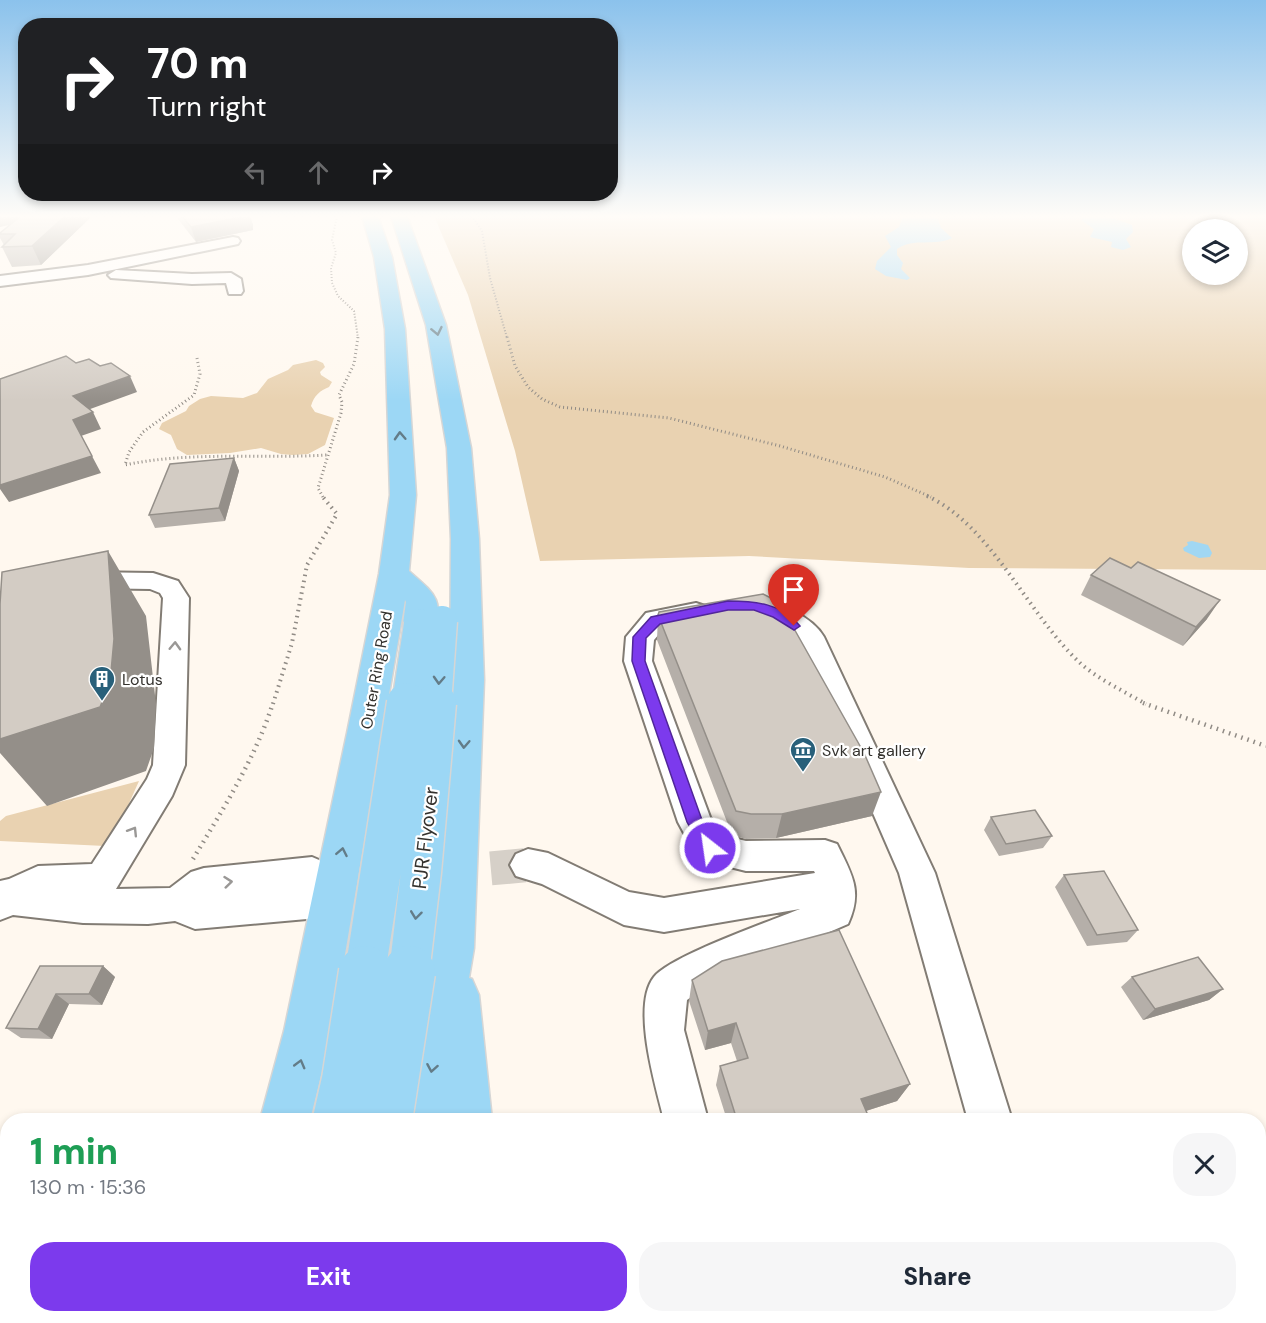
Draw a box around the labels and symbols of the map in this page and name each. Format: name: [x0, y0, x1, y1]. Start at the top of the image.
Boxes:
one-way arrow: [430, 326, 443, 336]
one-way arrow: [394, 432, 407, 441]
pin: [768, 564, 819, 626]
street label: Outer Ring Road: [356, 609, 397, 731]
one-way arrow: [168, 641, 181, 650]
building icon: Lotus: [87, 664, 117, 702]
place label: Lotus: [122, 669, 163, 690]
one-way arrow: [432, 675, 445, 684]
museum icon: Svk art gallery: [788, 735, 818, 773]
one-way arrow: [457, 740, 470, 749]
place label: Svk art gallery: [822, 740, 926, 761]
street label: PJR Flyover: [406, 785, 444, 891]
position arrow: [678, 816, 742, 880]
one-way arrow: [125, 827, 137, 837]
one-way arrow: [335, 847, 348, 857]
one-way arrow: [224, 876, 233, 889]
one-way arrow: [410, 911, 423, 920]
one-way arrow: [292, 1059, 305, 1069]
one-way arrow: [426, 1063, 438, 1072]

